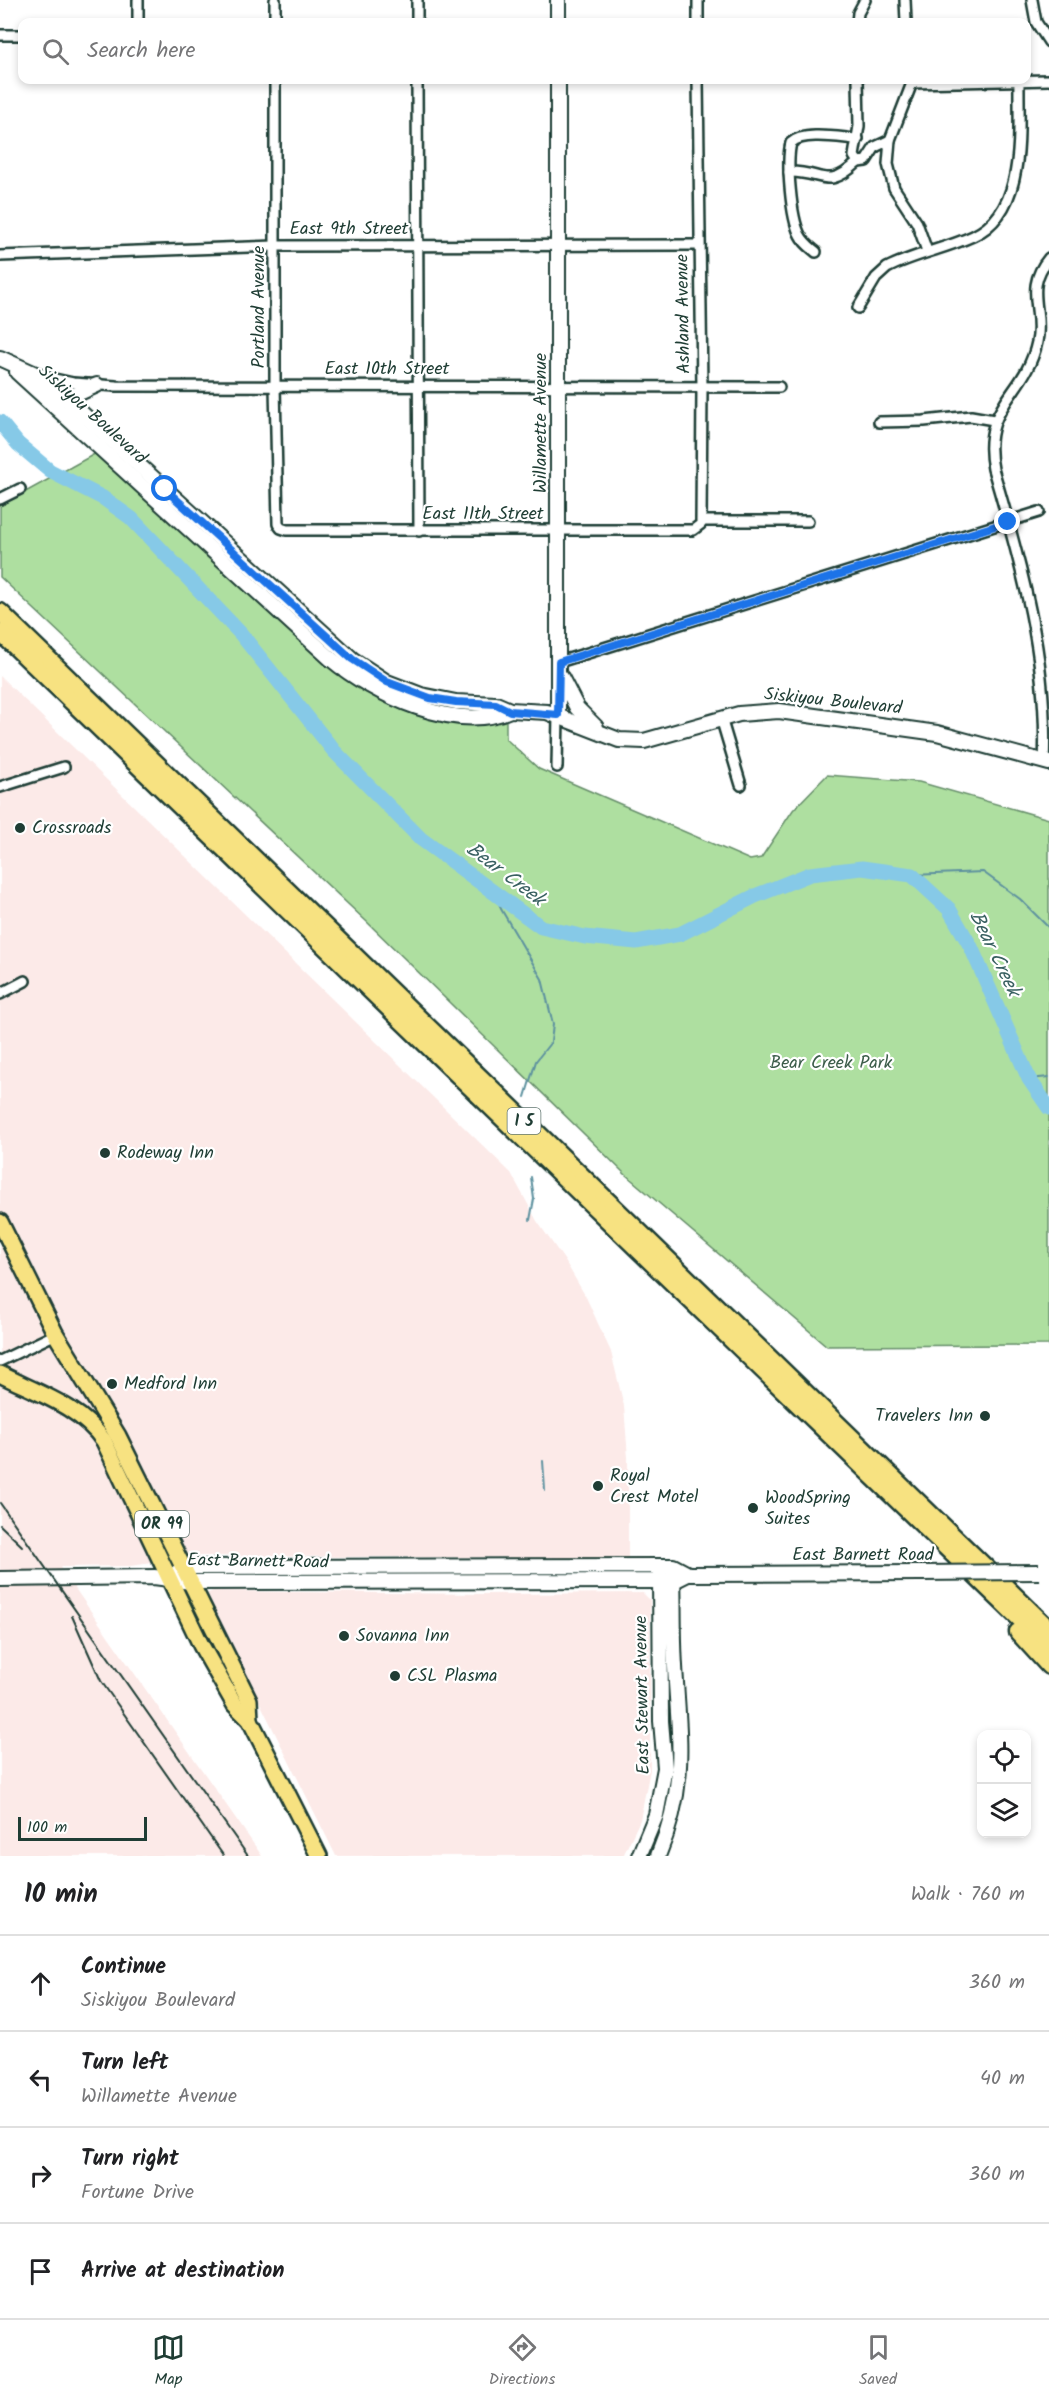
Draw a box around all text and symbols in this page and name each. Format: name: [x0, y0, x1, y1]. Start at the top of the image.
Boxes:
search box: [18, 18, 1031, 84]
text: Search here: [87, 34, 195, 69]
icon: search: [39, 35, 72, 68]
street label: East 9th Street: [289, 215, 410, 244]
street label: Portland Avenue: [245, 246, 274, 368]
street label: Ashland Avenue: [668, 254, 700, 374]
street label: Willamette Avenue: [527, 353, 556, 493]
street label: East 10th Street: [325, 355, 451, 384]
street label: Siskiyou Boulevard: [31, 358, 154, 473]
route start: [151, 475, 177, 501]
street label: East 11th Street: [422, 500, 545, 529]
route end: [994, 508, 1020, 534]
street label: Siskiyou Boulevard: [763, 680, 904, 724]
place label: Crossroads: [32, 814, 112, 843]
marker: Crossroads: [13, 821, 27, 835]
water label: Bear Creek: [459, 835, 553, 917]
water label: Bear Creek: [960, 906, 1030, 1005]
park label: Bear Creek Park: [770, 1049, 893, 1078]
road number: I 5: [508, 1108, 540, 1134]
place label: Rodeway Inn: [117, 1139, 214, 1168]
marker: Rodeway Inn: [98, 1146, 112, 1160]
place label: Medford Inn: [124, 1370, 217, 1399]
marker: Medford Inn: [105, 1377, 119, 1391]
place label: Travelers Inn: [875, 1402, 973, 1431]
marker: Travelers Inn: [978, 1409, 992, 1423]
place label: Royal Crest Motel: [610, 1462, 699, 1512]
marker: Royal Crest Motel: [591, 1479, 605, 1493]
place label: WoodSpring Suites: [765, 1484, 851, 1534]
marker: WoodSpring Suites: [746, 1501, 760, 1515]
road number: OR 99: [135, 1511, 189, 1537]
street label: East Barnett Road: [792, 1541, 935, 1570]
street label: East Barnett Road: [187, 1546, 330, 1578]
street label: East Stewart Avenue: [627, 1615, 659, 1775]
place label: Sovanna Inn: [356, 1622, 449, 1651]
marker: Sovanna Inn: [337, 1629, 351, 1643]
place label: CSL Plasma: [407, 1662, 497, 1691]
marker: CSL Plasma: [388, 1669, 402, 1683]
map controls: [977, 1730, 1031, 1838]
button: locate: [977, 1730, 1031, 1784]
button: layers: [977, 1784, 1031, 1838]
scale bar: [18, 1814, 147, 1842]
text: 100 m: [27, 1815, 67, 1840]
text: 10 min: [24, 1874, 98, 1916]
text: Walk · 760 m: [911, 1879, 1025, 1911]
text: Continue: [81, 1950, 166, 1985]
icon: ahead: [24, 1967, 57, 2000]
text: 360 m: [969, 1967, 1025, 1999]
text: Siskiyou Boulevard: [81, 1985, 235, 2017]
text: Turn left: [81, 2046, 168, 2081]
icon: left: [24, 2063, 57, 2096]
text: 40 m: [980, 2063, 1025, 2095]
text: Willamette Avenue: [81, 2081, 237, 2113]
text: Turn right: [81, 2142, 179, 2177]
icon: right: [24, 2159, 57, 2192]
text: 360 m: [969, 2159, 1025, 2191]
text: Fortune Drive: [81, 2177, 194, 2209]
text: Arrive at destination: [81, 2254, 284, 2289]
icon: arrive: [24, 2255, 57, 2288]
tab: Map: [152, 2331, 185, 2392]
tab: Directions: [489, 2331, 555, 2392]
tab: Saved: [859, 2331, 897, 2392]

